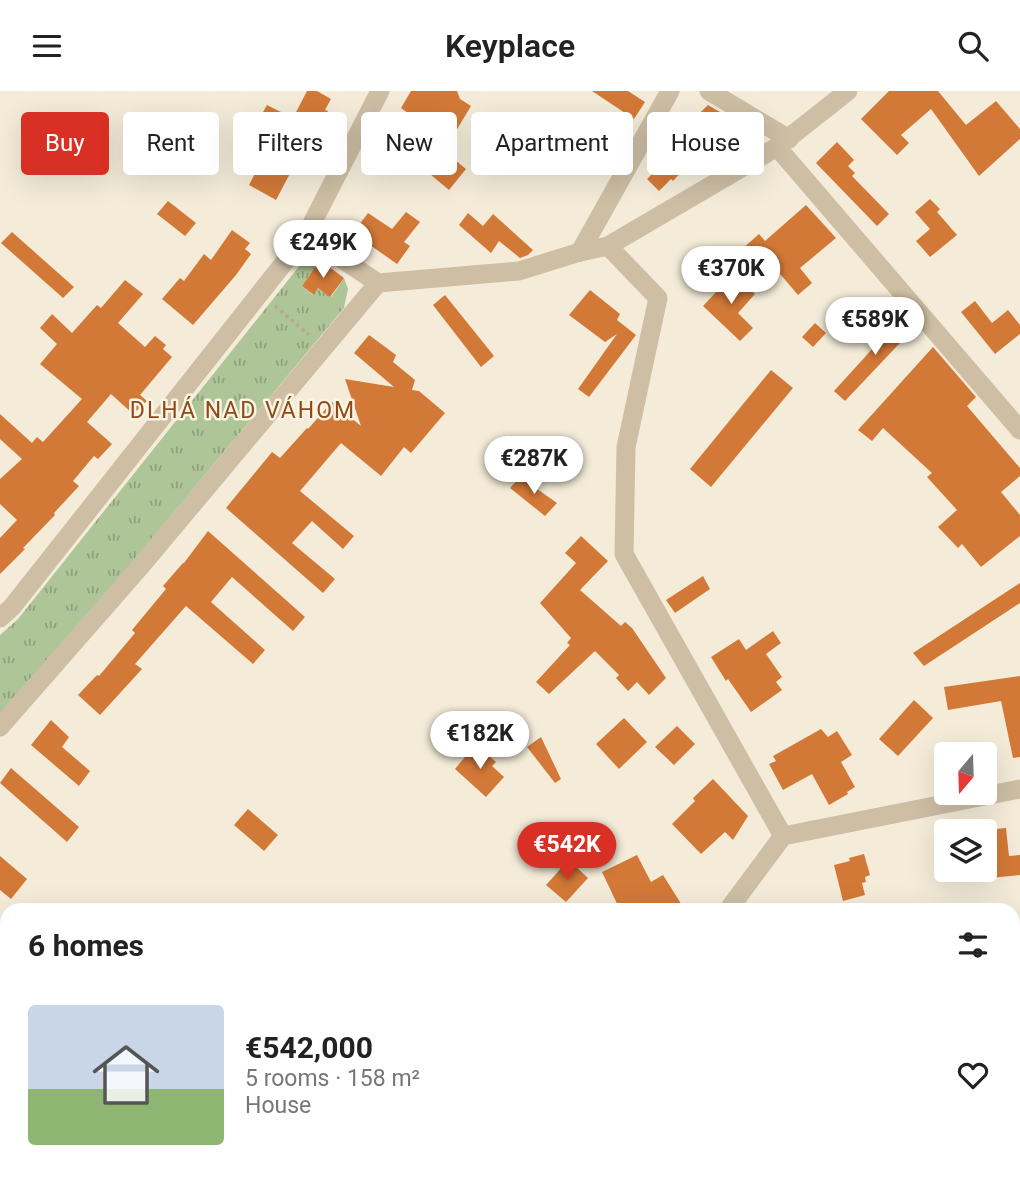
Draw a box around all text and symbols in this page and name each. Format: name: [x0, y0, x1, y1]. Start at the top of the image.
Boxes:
icon: menu: [28, 27, 66, 65]
text: Keyplace: [445, 27, 575, 65]
icon: search: [954, 27, 992, 65]
chip: Buy: [21, 112, 109, 175]
chip: Rent: [123, 112, 219, 175]
chip: Filters: [233, 112, 347, 175]
chip: New: [361, 112, 457, 175]
chip: Apartment: [471, 112, 633, 175]
chip: House: [647, 112, 764, 175]
pin: €249K: [274, 221, 372, 280]
text: €249K: [289, 229, 357, 256]
pin: €370K: [682, 247, 780, 306]
text: €370K: [697, 255, 765, 282]
pin: €589K: [826, 297, 924, 357]
text: €589K: [841, 306, 909, 333]
district label: DLHÁ NAD VÁHOM: [130, 396, 356, 424]
pin: €287K: [485, 437, 583, 496]
text: €287K: [500, 445, 568, 472]
pin: €182K: [431, 711, 529, 771]
text: €182K: [446, 720, 514, 747]
north arrow: [934, 742, 998, 805]
map controls: [934, 742, 997, 882]
button: layers: [934, 819, 997, 882]
pin: €542K: [518, 823, 616, 882]
text: €542K: [533, 831, 601, 858]
icon: filters: [954, 926, 992, 964]
text: 6 homes: [28, 928, 144, 963]
text: €542,000: [245, 1030, 373, 1065]
icon: home: [84, 1033, 168, 1117]
icon: heart: [954, 1056, 992, 1094]
text: 5 rooms · 158 m²: [245, 1065, 420, 1092]
text: House: [245, 1092, 311, 1119]

